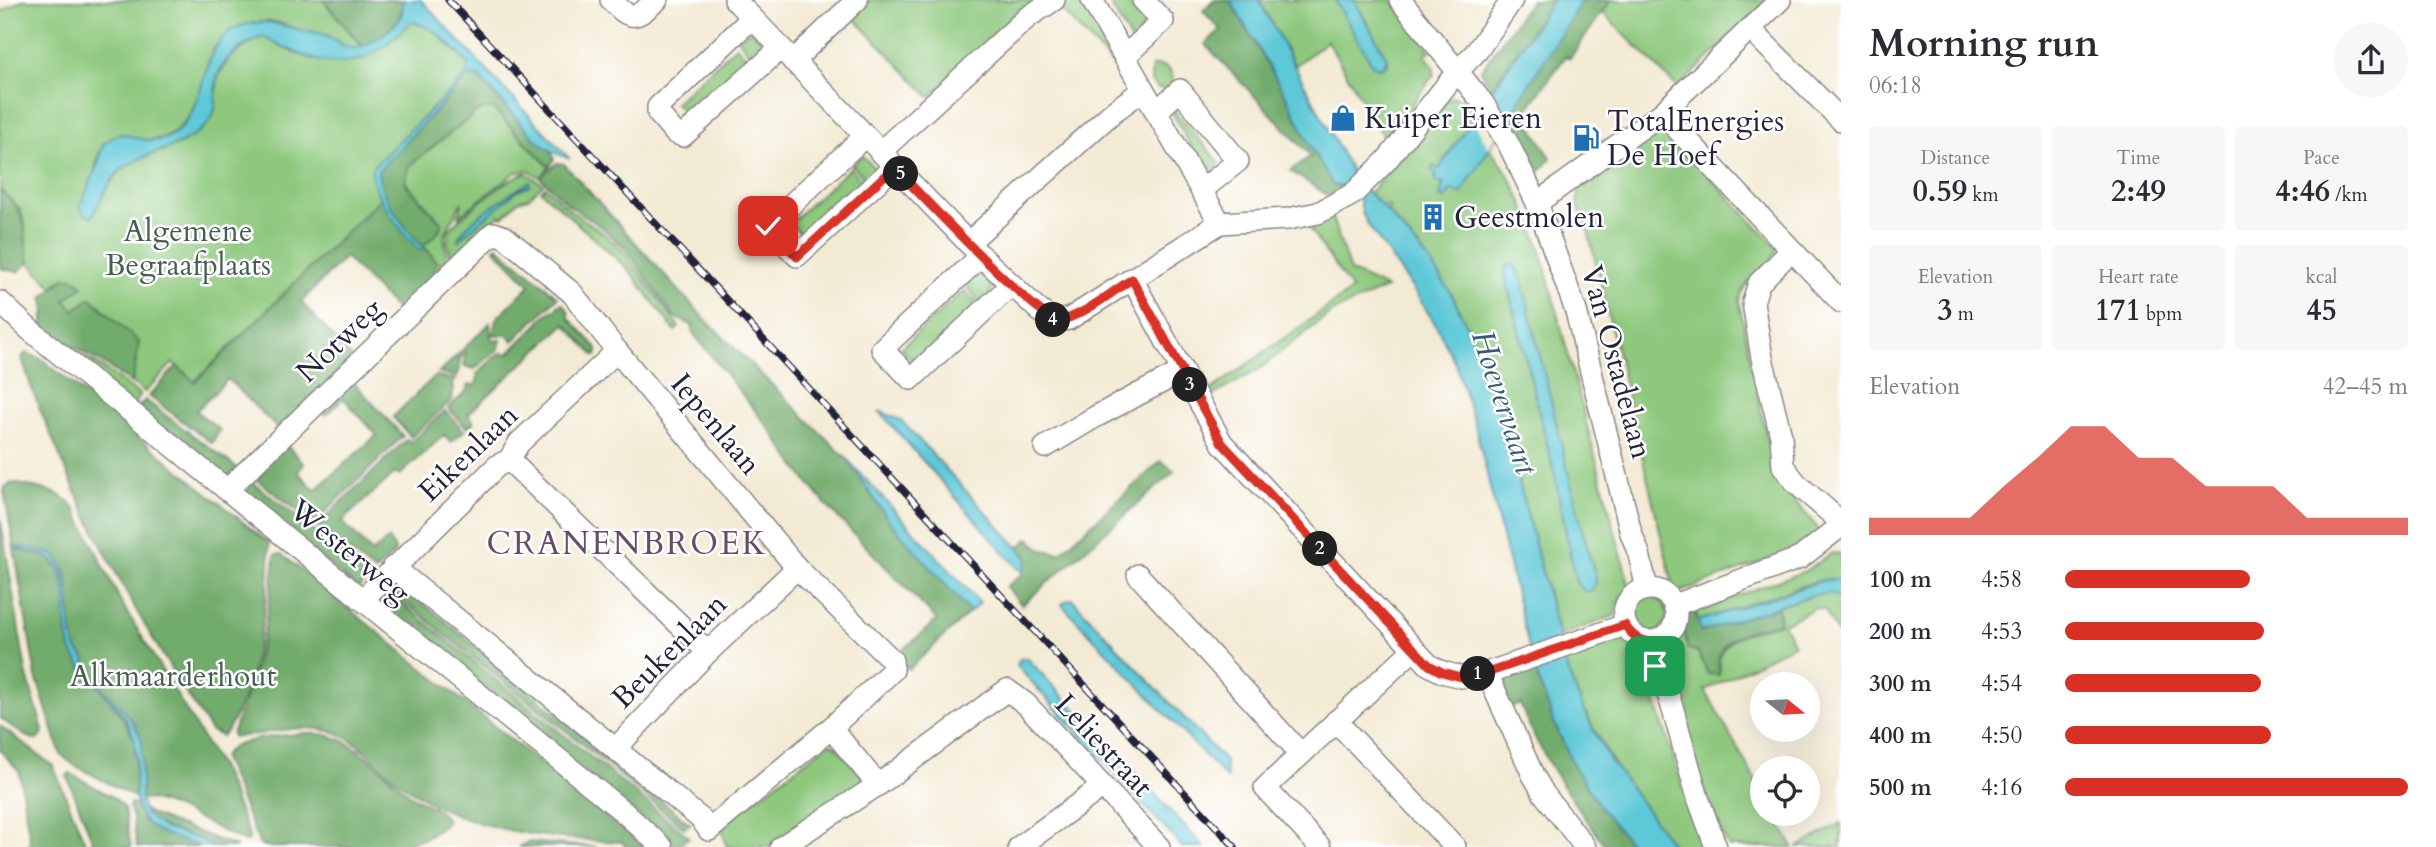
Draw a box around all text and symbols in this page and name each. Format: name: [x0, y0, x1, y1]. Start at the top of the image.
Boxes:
text: Morning run: [1869, 18, 2099, 70]
button: share: [2334, 23, 2408, 97]
text: 06:18: [1869, 70, 1922, 101]
place label: Kuiper Eieren: [1364, 98, 1542, 139]
place label: TotalEnergies De Hoef: [1607, 101, 1784, 176]
shop icon: Kuiper Eieren: [1328, 103, 1358, 133]
fuel station icon: TotalEnergies De Hoef: [1571, 123, 1601, 153]
text: Distance: [1921, 145, 1990, 171]
text: Time: [2117, 145, 2160, 171]
text: Pace: [2303, 145, 2340, 171]
pin: 5: [884, 156, 918, 192]
text: 5: [896, 160, 905, 186]
text: 0.59: [1912, 171, 1967, 212]
text: 2:49: [2111, 171, 2166, 212]
text: 4:46: [2275, 171, 2330, 212]
text: km: [1967, 182, 1999, 208]
text: /km: [2330, 182, 2368, 208]
pin: [738, 196, 798, 256]
place label: Geestmolen: [1454, 197, 1604, 238]
building icon: Geestmolen: [1418, 202, 1448, 232]
icon: check: [749, 207, 787, 245]
park label: Algemene Begraafplaats: [105, 211, 271, 286]
street label: Van Ostadelaan: [1571, 261, 1662, 463]
text: Elevation: [1918, 264, 1993, 290]
text: Heart rate: [2098, 264, 2179, 290]
text: kcal: [2306, 264, 2337, 290]
street label: Notweg: [287, 289, 392, 392]
text: 3: [1937, 290, 1953, 331]
text: 171: [2095, 290, 2141, 331]
text: 45: [2306, 290, 2337, 331]
text: m: [1953, 301, 1974, 327]
text: bpm: [2141, 301, 2182, 327]
pin: 4: [1036, 302, 1070, 338]
text: 4: [1048, 306, 1057, 332]
water label: Hoevervaart: [1460, 324, 1548, 481]
street label: Iepenlaan: [661, 365, 770, 484]
pin: 3: [1172, 368, 1208, 402]
text: 3: [1185, 371, 1194, 397]
text: Elevation: [1869, 371, 1960, 402]
text: 42–45 m: [2323, 371, 2408, 402]
street label: Eikenlaan: [409, 395, 527, 511]
street label: Westerweg: [280, 489, 419, 613]
district label: CRANENBROEK: [487, 522, 767, 566]
pin: 2: [1302, 532, 1338, 566]
text: 2: [1315, 535, 1324, 561]
text: 100 m: [1869, 564, 1932, 595]
text: 4:58: [1981, 564, 2022, 595]
street label: Beukenlaan: [603, 585, 736, 718]
text: 200 m: [1869, 616, 1932, 647]
text: 4:53: [1981, 616, 2022, 647]
pin: [1625, 636, 1685, 696]
icon: arrive: [1636, 647, 1674, 685]
park label: Alkmaarderhout: [70, 656, 277, 697]
pin: 1: [1460, 656, 1496, 692]
text: 1: [1473, 660, 1482, 686]
text: 300 m: [1869, 668, 1932, 699]
text: 4:54: [1981, 668, 2022, 699]
north arrow: [1750, 672, 1820, 742]
map controls: [1750, 672, 1820, 826]
street label: Leliestraat: [1045, 685, 1162, 806]
text: 400 m: [1869, 720, 1932, 751]
text: 4:50: [1981, 720, 2022, 751]
button: locate: [1750, 756, 1820, 826]
text: 500 m: [1869, 772, 1932, 803]
text: 4:16: [1981, 772, 2022, 803]

